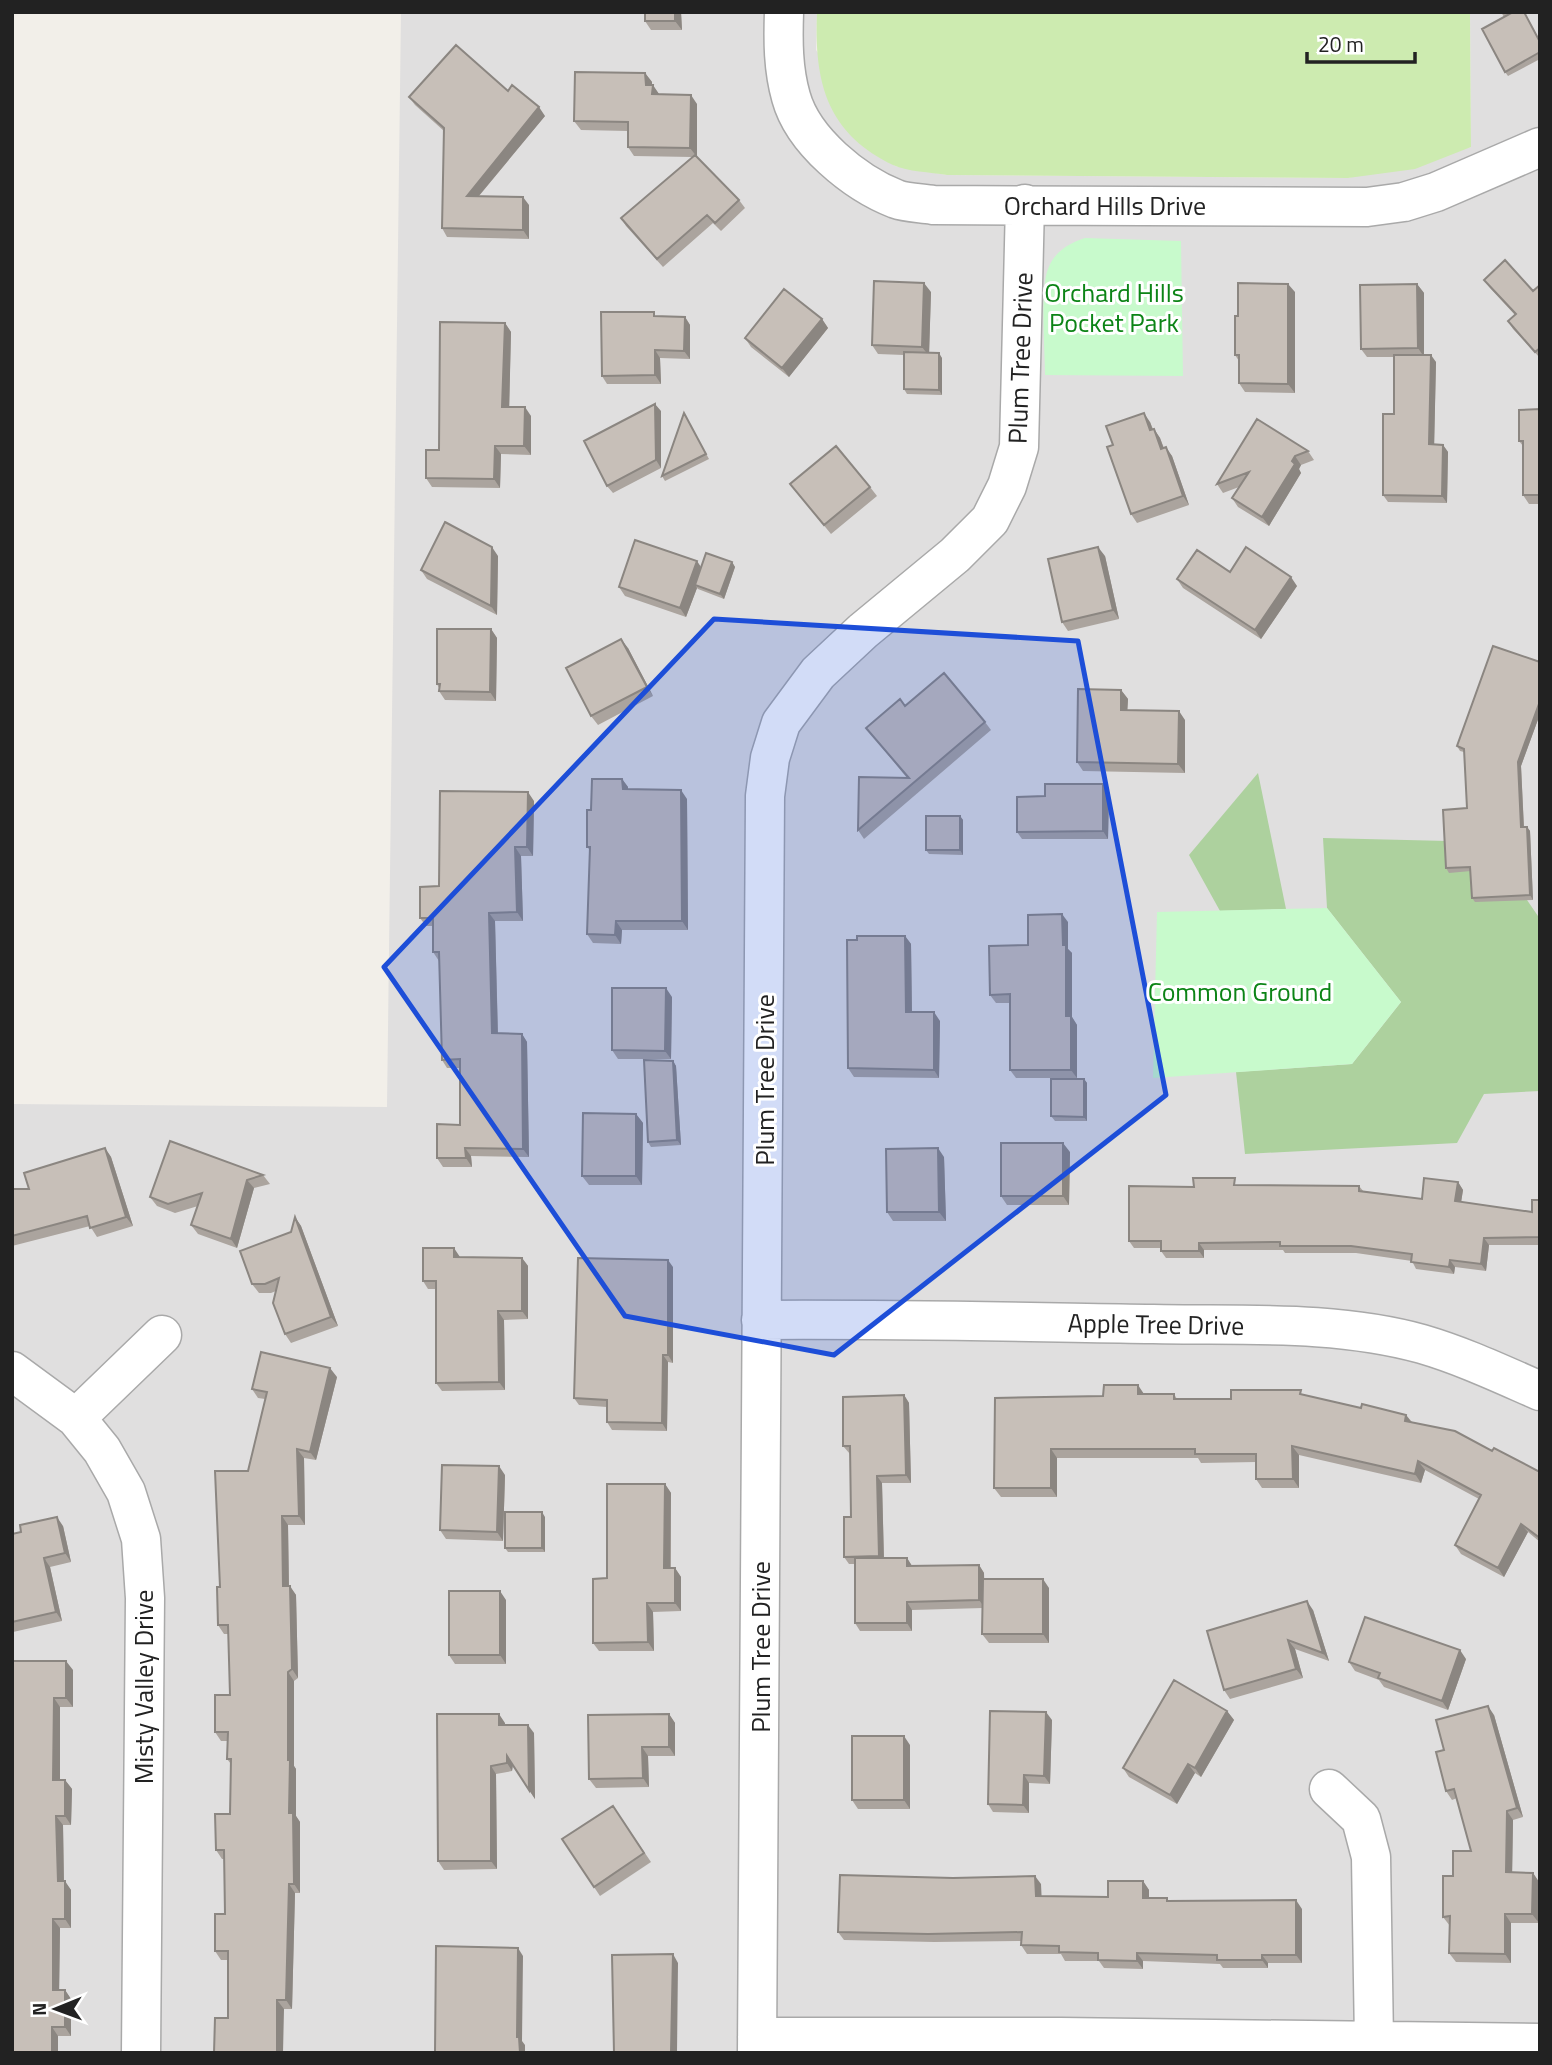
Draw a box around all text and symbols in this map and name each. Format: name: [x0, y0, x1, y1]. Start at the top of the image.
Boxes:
scale bar: [1307, 21, 1416, 65]
text: 20 m: [1318, 28, 1364, 60]
street label: Orchard Hills Drive: [1004, 186, 1206, 225]
street label: Plum Tree Drive: [998, 272, 1042, 444]
park label: Orchard Hills Pocket Park: [1044, 273, 1184, 342]
park label: Common Ground: [1148, 972, 1332, 1011]
street label: Plum Tree Drive: [745, 994, 784, 1166]
street label: Apple Tree Drive: [1067, 1303, 1245, 1345]
street label: Plum Tree Drive: [741, 1561, 780, 1733]
street label: Misty Valley Drive: [124, 1590, 163, 1784]
north arrow: [21, 1974, 91, 2044]
text: N: [24, 2002, 53, 2016]

